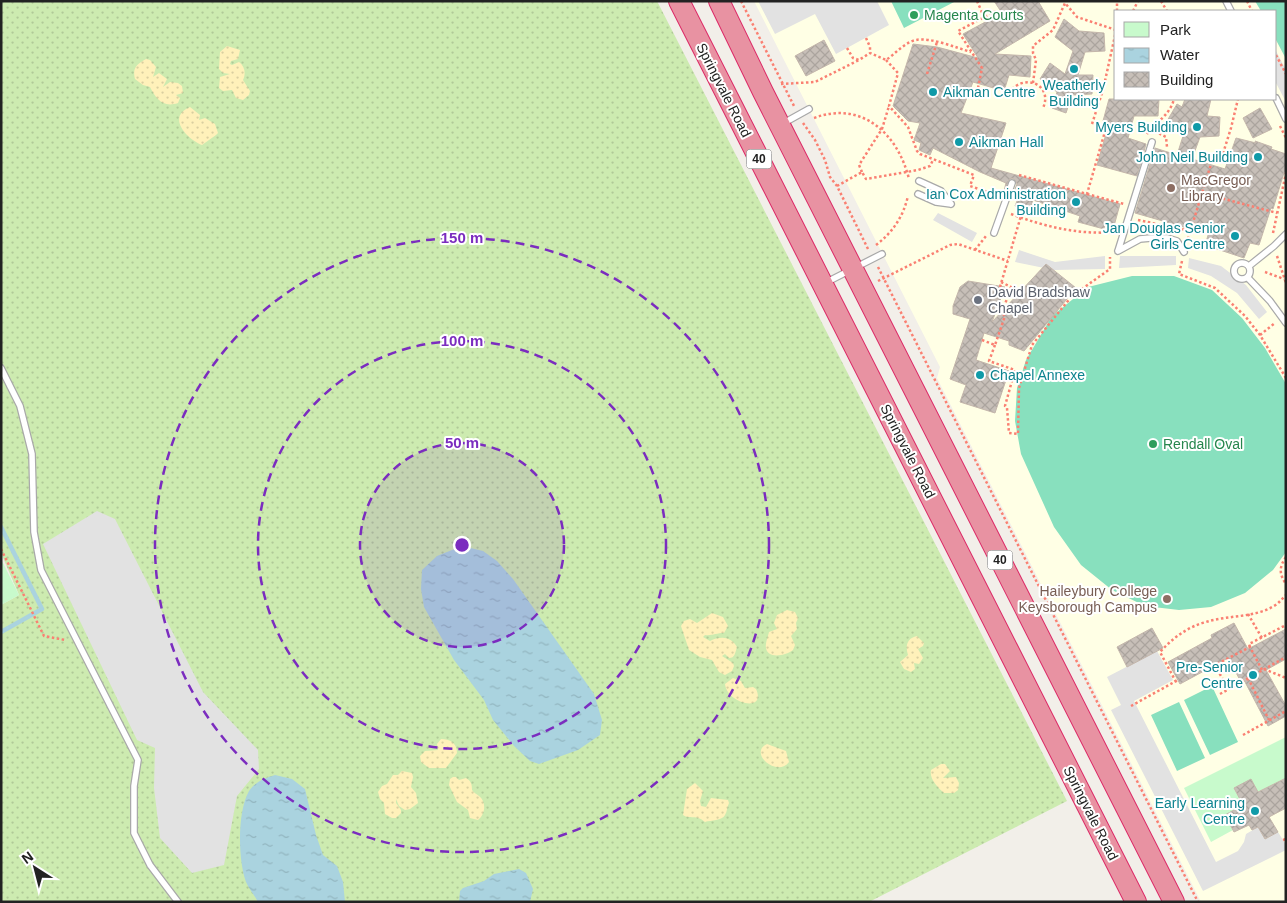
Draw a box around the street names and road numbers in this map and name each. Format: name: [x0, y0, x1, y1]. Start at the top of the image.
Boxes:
street label: Springvale Road: [693, 40, 755, 140]
road number: 40: [746, 150, 772, 168]
street label: Springvale Road: [877, 401, 939, 501]
road number: 40: [988, 550, 1012, 570]
street label: Springvale Road: [1060, 763, 1122, 863]

